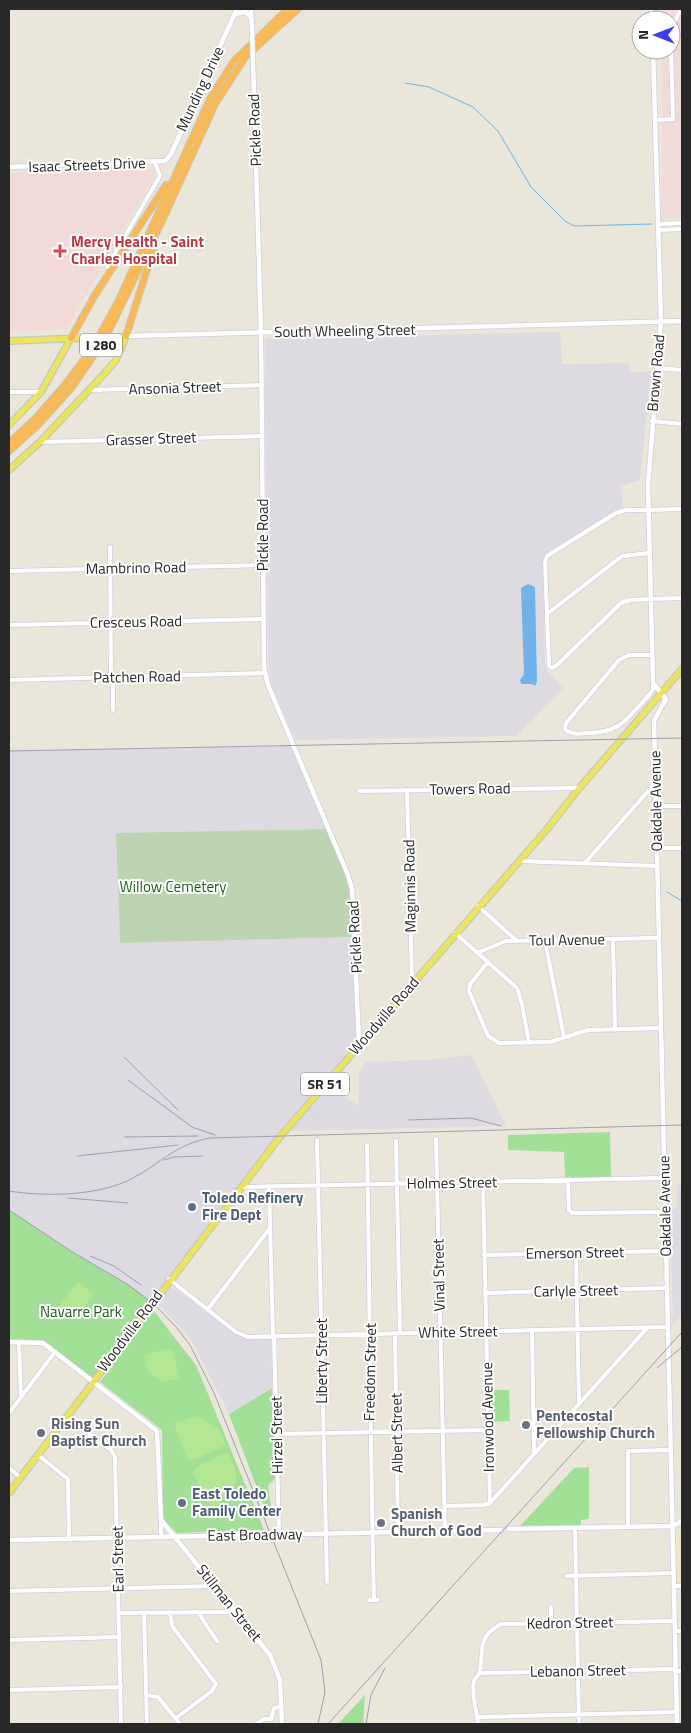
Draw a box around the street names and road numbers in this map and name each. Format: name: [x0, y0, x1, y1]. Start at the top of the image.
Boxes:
street label: Munding Drive: [170, 42, 229, 135]
street label: Pickle Road: [242, 93, 267, 167]
street label: Isaac Streets Drive: [28, 151, 146, 178]
street label: South Wheeling Street: [274, 318, 417, 343]
street label: Brown Road: [641, 333, 670, 413]
road number: I 280: [80, 334, 122, 356]
street label: Ansonia Street: [128, 374, 222, 401]
street label: Grasser Street: [105, 425, 197, 452]
street label: Pickle Road: [251, 499, 274, 571]
street label: Mambrino Road: [85, 555, 187, 580]
street label: Cresceus Road: [90, 609, 182, 634]
street label: Patchen Road: [93, 664, 181, 689]
street label: Oakdale Avenue: [643, 750, 668, 852]
street label: Towers Road: [429, 776, 511, 801]
street label: Maginnis Road: [397, 839, 422, 933]
street label: Pickle Road: [341, 900, 368, 974]
street label: Toul Avenue: [529, 927, 605, 952]
street label: Woodville Road: [343, 971, 424, 1060]
road number: SR 51: [301, 1072, 349, 1096]
street label: Oakdale Avenue: [652, 1155, 677, 1257]
street label: Holmes Street: [407, 1170, 498, 1195]
street label: Vinal Street: [426, 1238, 451, 1312]
street label: Emerson Street: [526, 1240, 625, 1265]
street label: Carlyle Street: [534, 1278, 619, 1303]
street label: Woodville Road: [91, 1285, 168, 1377]
street label: Liberty Street: [310, 1317, 333, 1404]
street label: White Street: [418, 1319, 499, 1344]
street label: Freedom Street: [357, 1322, 382, 1421]
street label: Ironwood Avenue: [475, 1362, 500, 1472]
street label: Albert Street: [384, 1392, 409, 1473]
street label: Hirzel Street: [264, 1395, 289, 1474]
street label: East Broadway: [207, 1522, 303, 1547]
street label: Earl Street: [105, 1525, 130, 1592]
street label: Stillman Street: [191, 1559, 268, 1647]
street label: Kedron Street: [526, 1610, 614, 1635]
street label: Lebanon Street: [530, 1658, 627, 1683]

